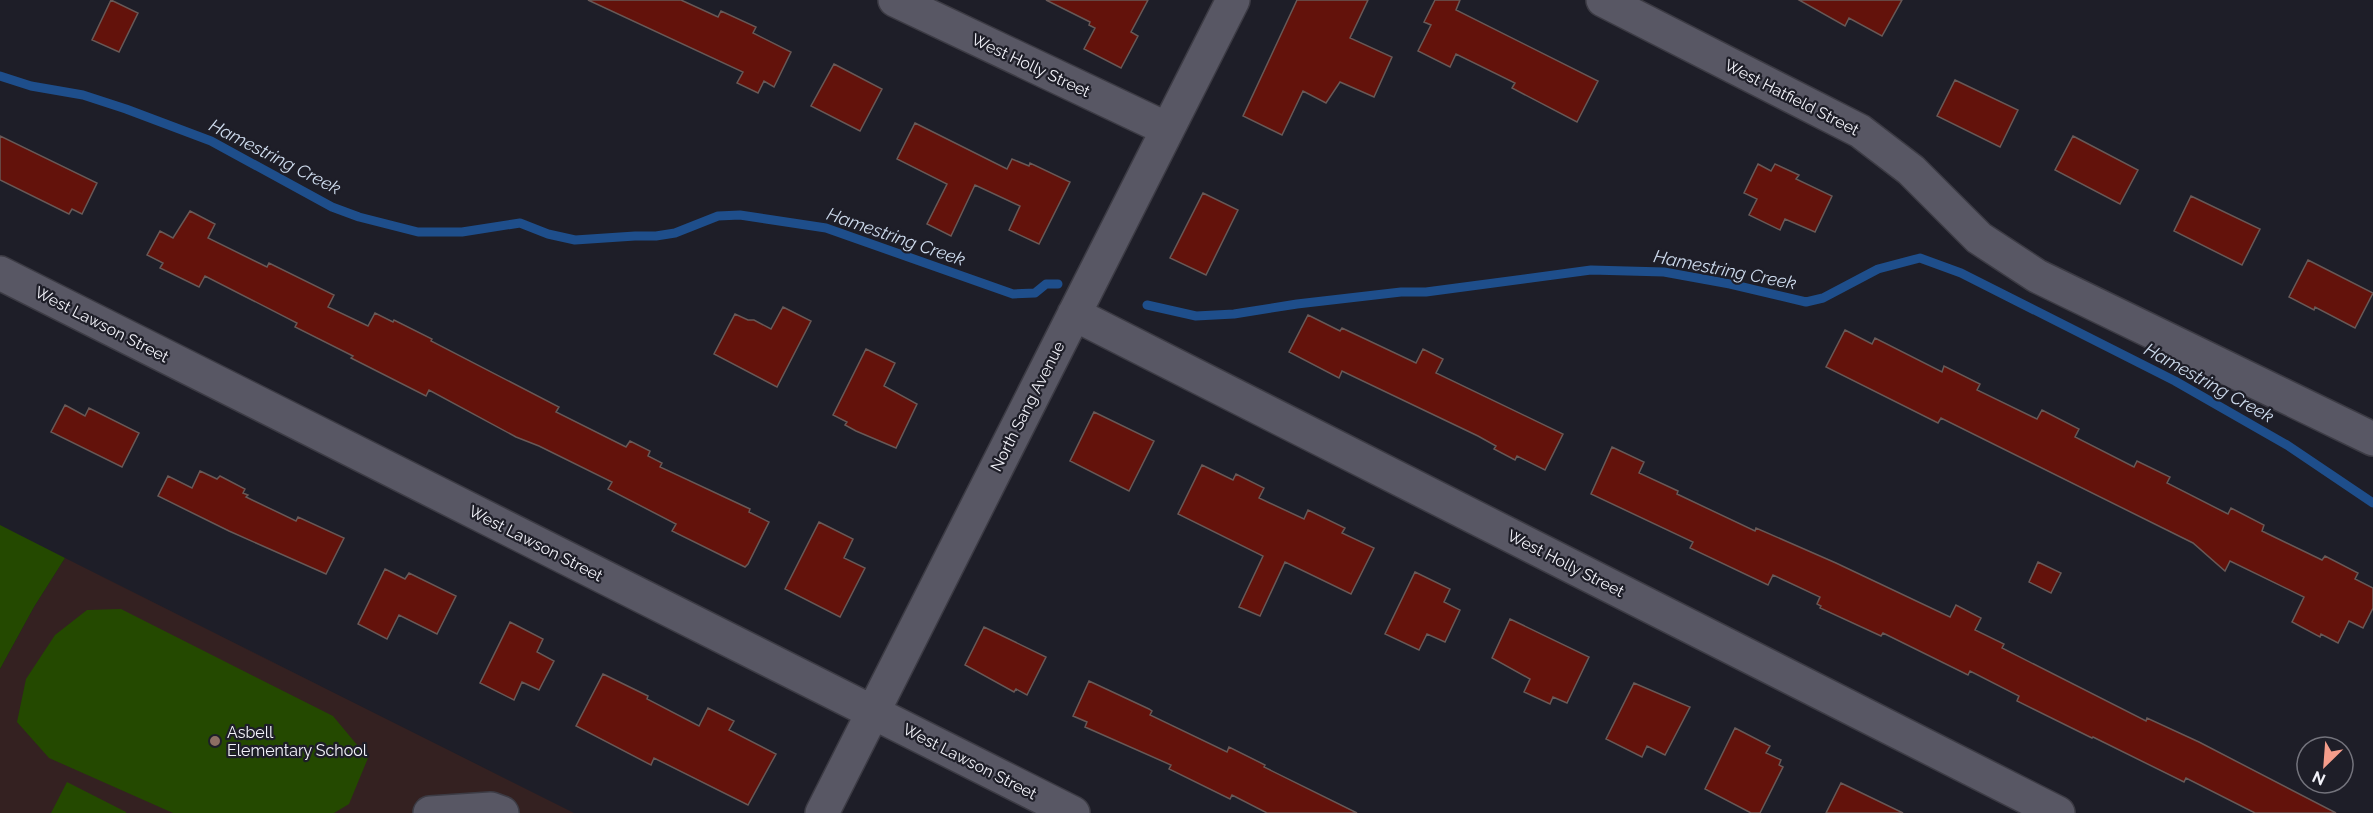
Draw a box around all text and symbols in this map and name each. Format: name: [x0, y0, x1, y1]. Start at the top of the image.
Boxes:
street label: West Holly Street: [969, 30, 1094, 101]
street label: West Hatfield Street: [1721, 55, 1863, 140]
water label: Hamestring Creek: [206, 114, 345, 199]
water label: Hamestring Creek: [824, 203, 968, 270]
water label: Hamestring Creek: [1652, 245, 1799, 294]
street label: West Lawson Street: [32, 282, 173, 367]
street label: North Sang Avenue: [986, 338, 1068, 474]
water label: Hamestring Creek: [2141, 338, 2278, 427]
street label: West Lawson Street: [466, 501, 607, 586]
street label: West Holly Street: [1504, 526, 1628, 601]
street label: West Lawson Street: [900, 719, 1041, 804]
place label: Asbell Elementary School: [227, 723, 368, 760]
marker: Asbell Elementary School: [208, 734, 222, 748]
north arrow: [2295, 735, 2355, 795]
text: N: [2309, 767, 2328, 789]

